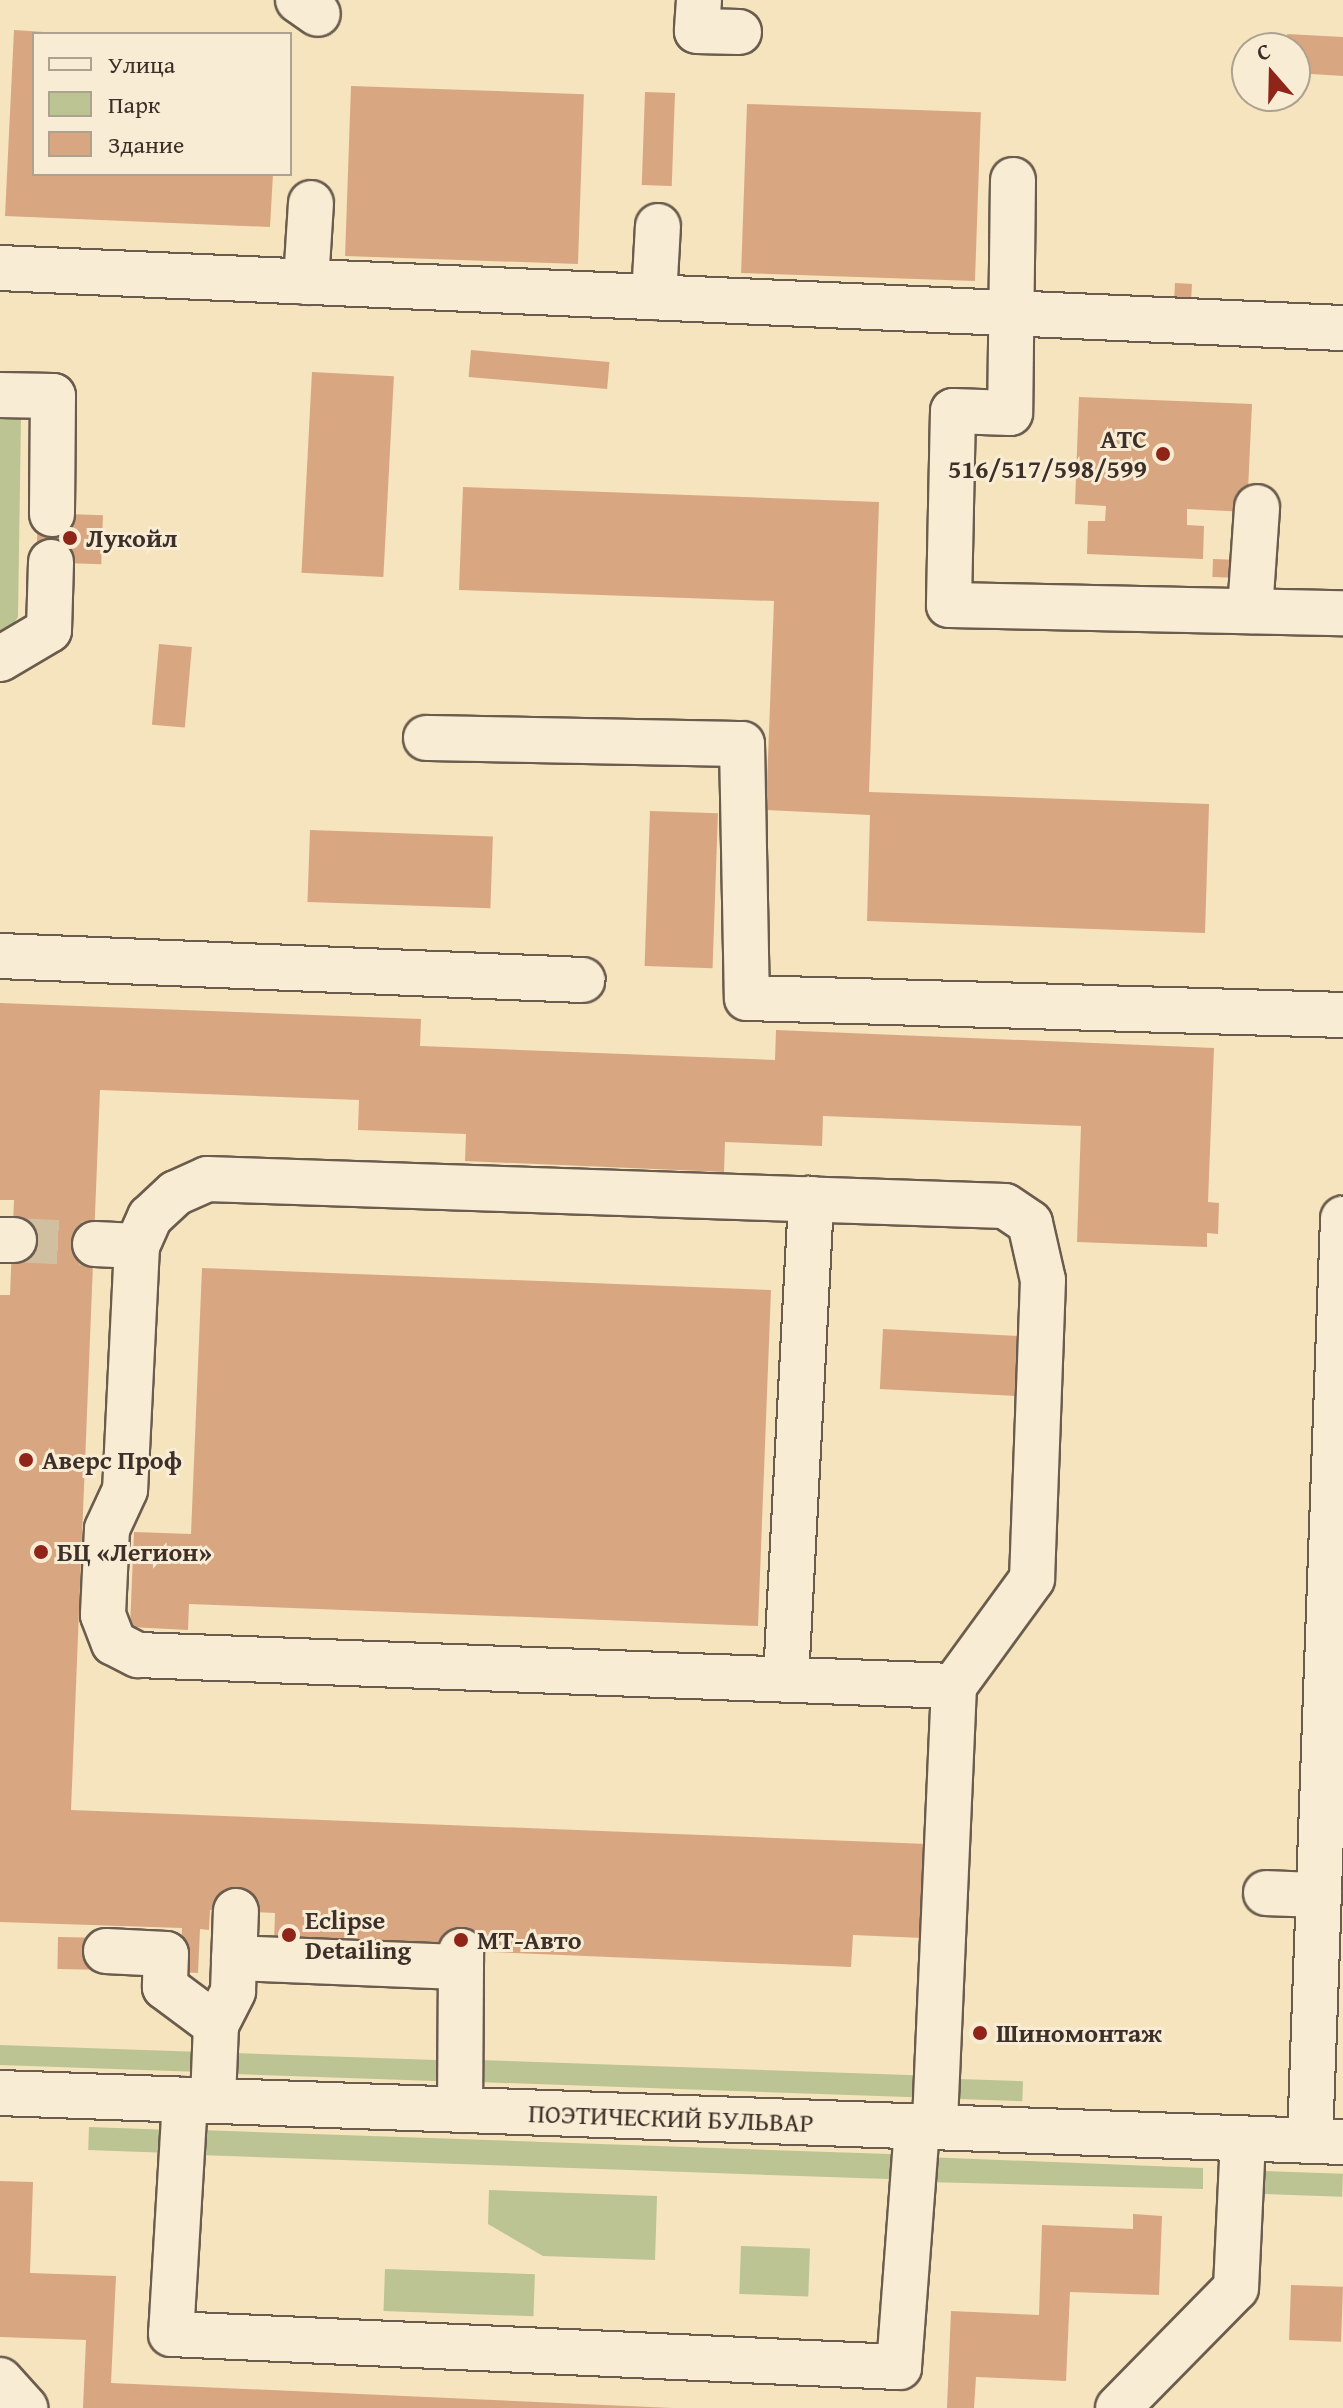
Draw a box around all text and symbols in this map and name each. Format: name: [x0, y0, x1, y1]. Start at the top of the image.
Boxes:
legend: [32, 32, 292, 176]
north arrow: [1231, 32, 1311, 112]
text: С: [1252, 34, 1275, 68]
text: Улица: [108, 47, 175, 82]
text: Парк: [108, 87, 160, 122]
text: Здание: [108, 127, 184, 162]
place label: АТС 516/517/598/599: [948, 423, 1147, 484]
marker: АТС 516/517/598/599: [1154, 445, 1172, 463]
place label: Лукойл: [86, 522, 177, 554]
marker: Лукойл: [61, 529, 79, 547]
place label: Аверс Проф: [42, 1444, 182, 1476]
marker: Аверс Проф: [17, 1451, 35, 1469]
place label: БЦ «Легион»: [57, 1536, 212, 1568]
marker: БЦ «Легион»: [32, 1543, 50, 1561]
place label: Eclipse Detailing: [305, 1904, 411, 1966]
place label: МТ-Авто: [477, 1924, 582, 1956]
marker: Eclipse Detailing: [280, 1926, 298, 1944]
marker: МТ-Авто: [452, 1931, 470, 1949]
place label: Шиномонтаж: [996, 2017, 1162, 2049]
marker: Шиномонтаж: [971, 2024, 989, 2042]
street label: ПОЭТИЧЕСКИЙ БУЛЬВАР: [528, 2097, 814, 2139]

